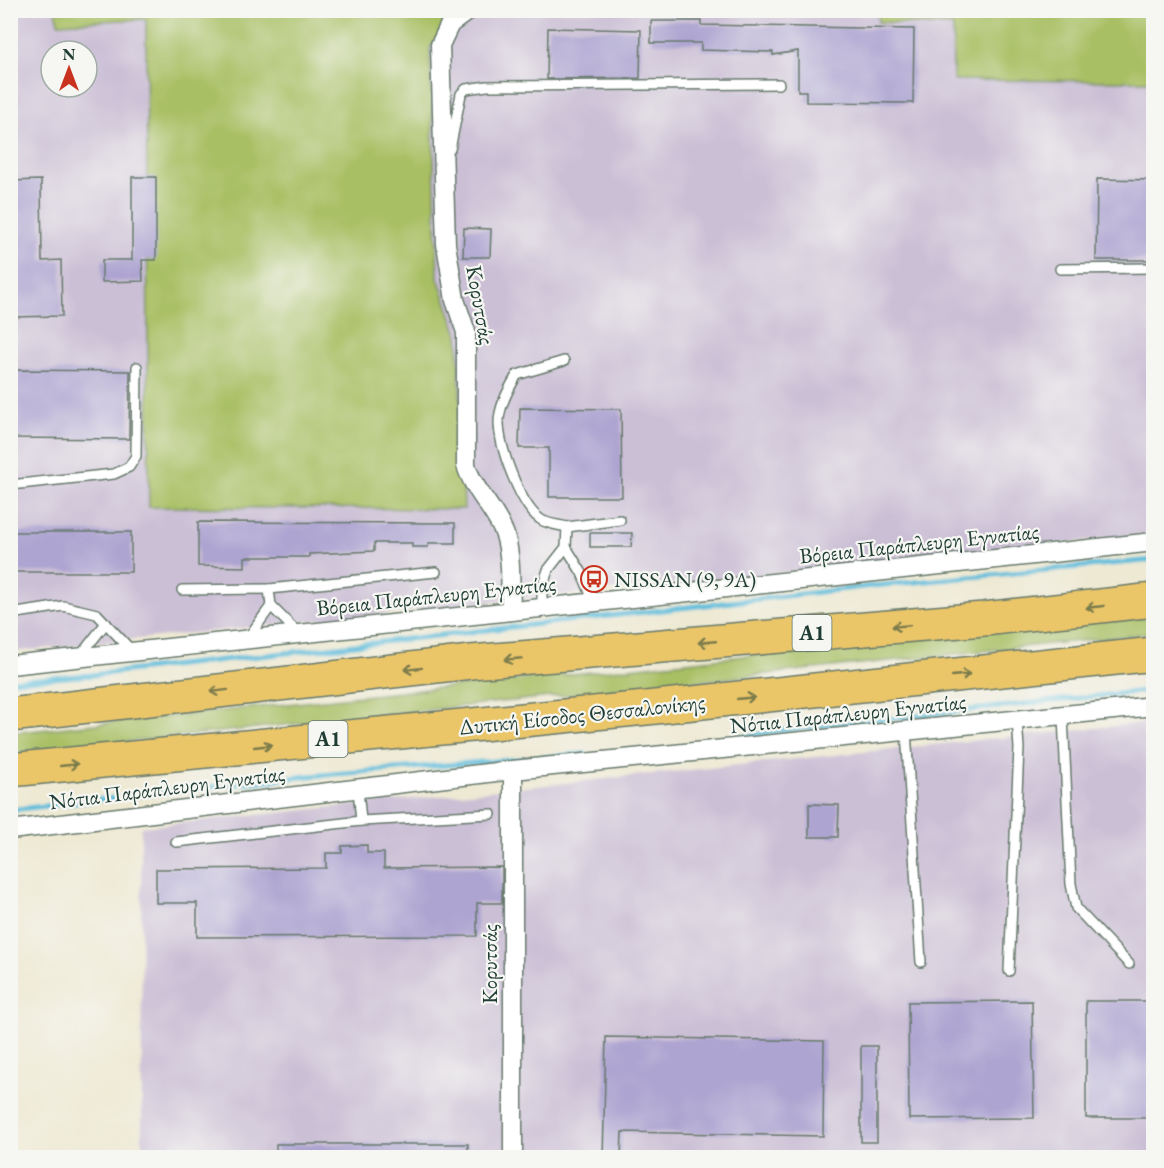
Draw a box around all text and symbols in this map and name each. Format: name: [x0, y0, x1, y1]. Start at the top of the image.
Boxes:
north arrow: [39, 39, 99, 99]
text: N: [63, 44, 76, 65]
street label: Κορυτσάς: [459, 263, 502, 347]
street label: Βόρεια Παράπλευρη Εγνατίας: [798, 517, 1040, 570]
bus stop icon: NISSAN (9, 9Α): [579, 564, 609, 594]
place label: NISSAN (9, 9Α): [614, 565, 756, 594]
street label: Βόρεια Παράπλευρη Εγνατίας: [315, 569, 557, 622]
one-way arrow: [1086, 601, 1106, 612]
road number: Α1: [792, 615, 832, 651]
one-way arrow: [892, 621, 912, 632]
one-way arrow: [698, 637, 717, 648]
one-way arrow: [503, 654, 523, 665]
one-way arrow: [403, 664, 423, 675]
one-way arrow: [950, 669, 970, 680]
one-way arrow: [210, 686, 230, 697]
street label: Δυτική Είσοδος Θεσσαλονίκης: [458, 687, 706, 742]
street label: Νότια Παράπλευρη Εγνατίας: [728, 687, 968, 740]
one-way arrow: [735, 692, 755, 703]
road number: Α1: [308, 721, 348, 757]
one-way arrow: [252, 740, 272, 751]
street label: Νότια Παράπλευρη Εγνατίας: [47, 759, 287, 816]
one-way arrow: [58, 759, 78, 770]
street label: Κορυτσάς: [475, 924, 504, 1004]

